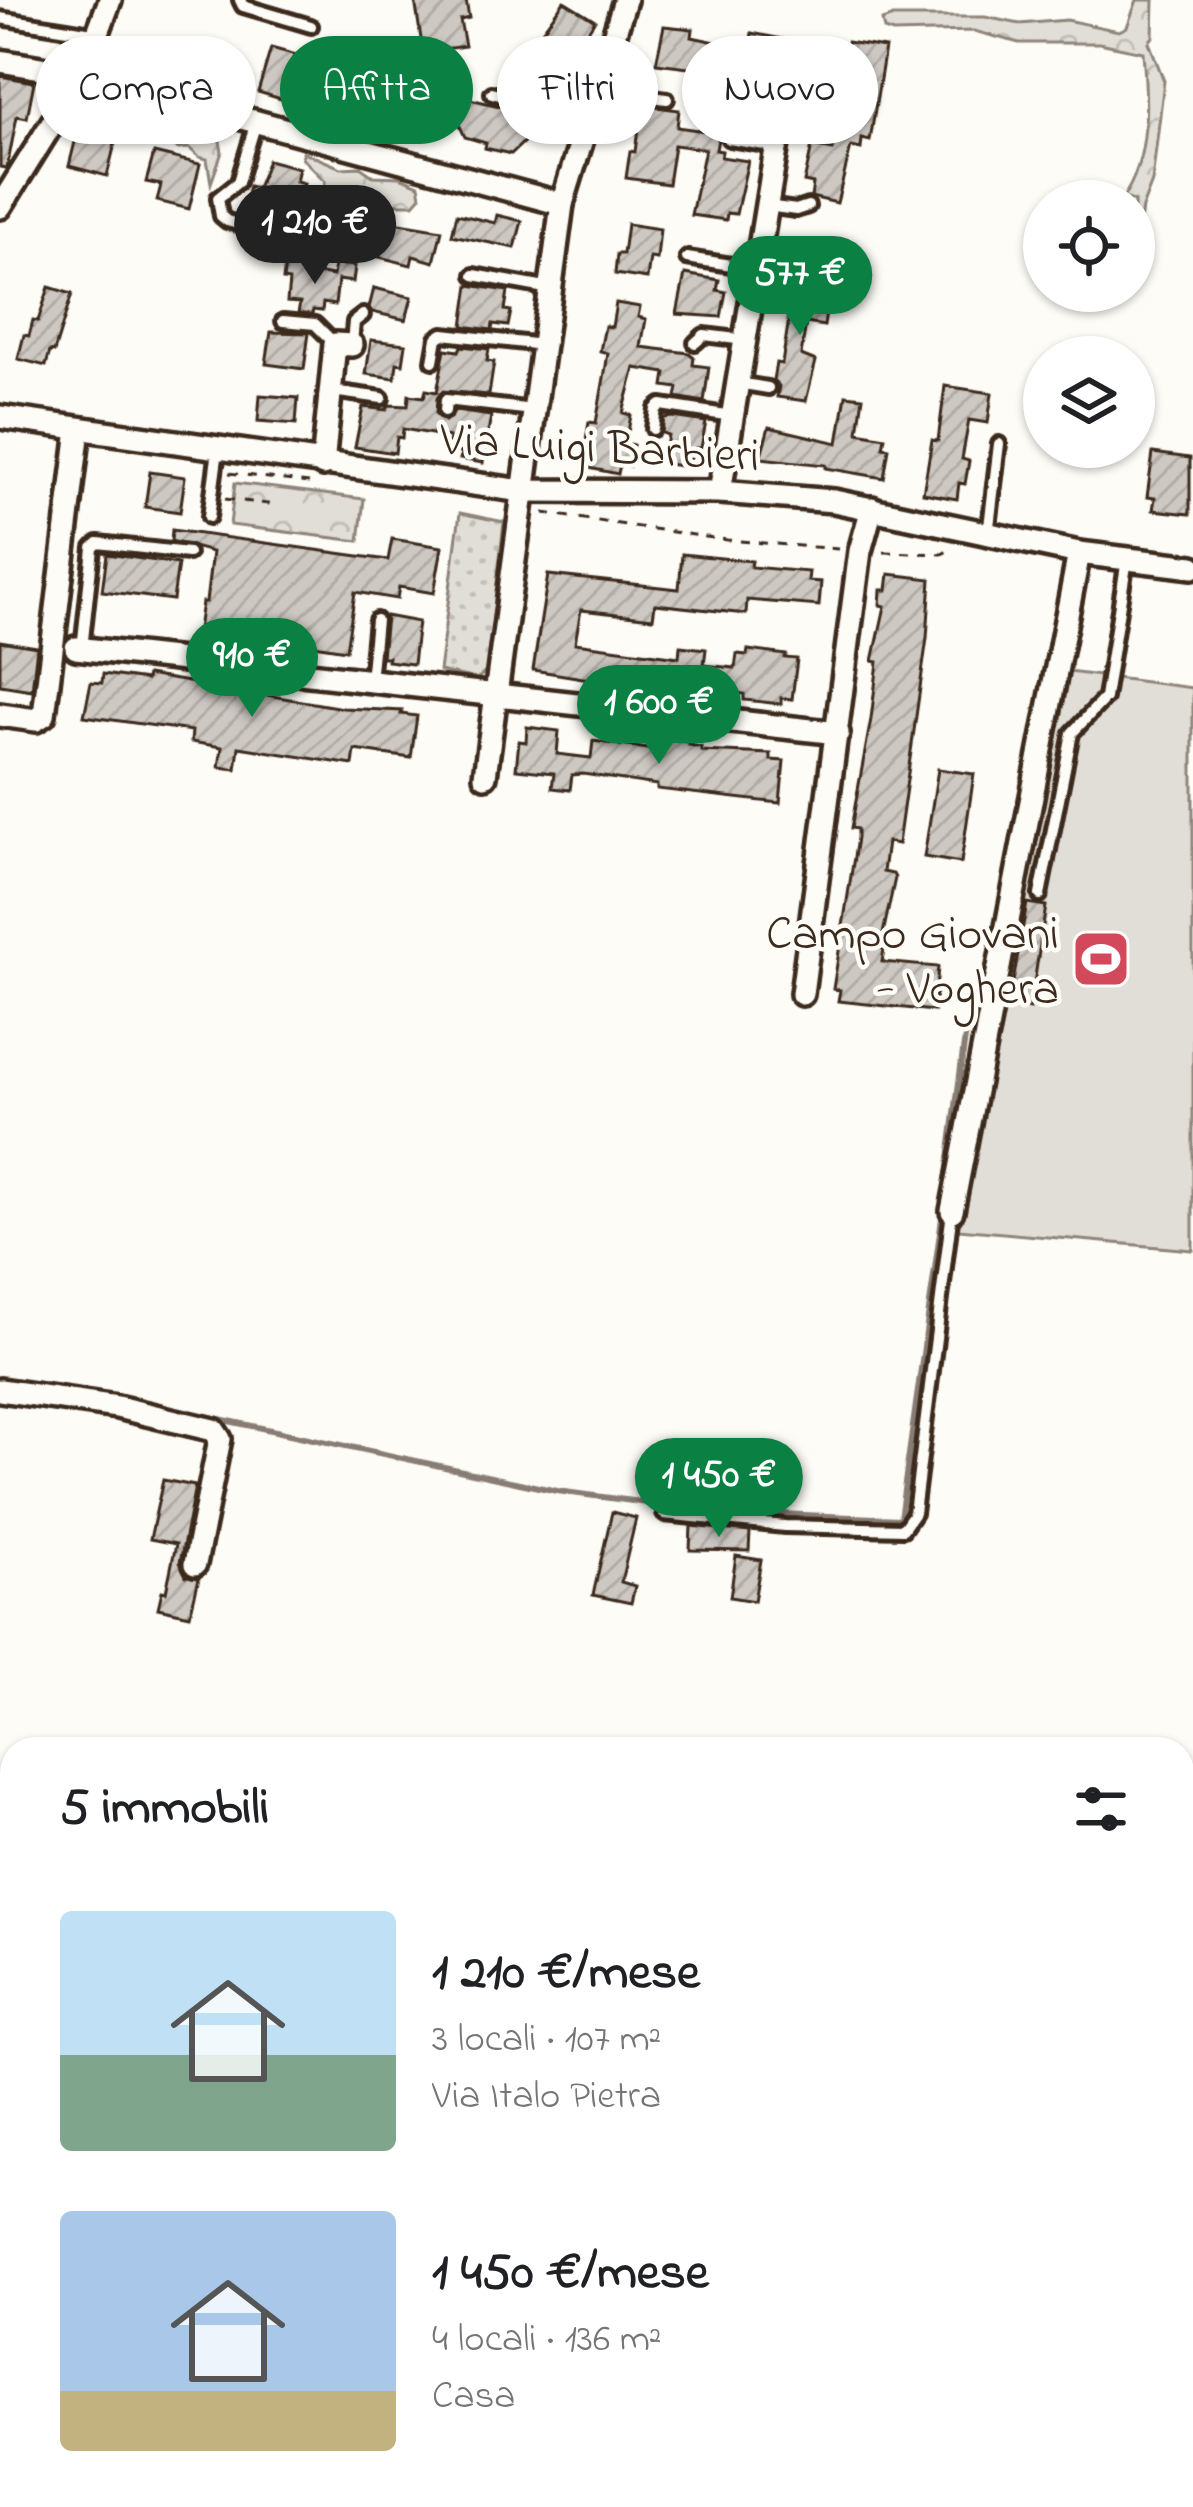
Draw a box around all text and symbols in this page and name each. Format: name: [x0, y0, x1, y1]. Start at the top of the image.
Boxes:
chip: Compra: [36, 36, 256, 144]
chip: Affitta: [280, 36, 473, 144]
chip: Filtri: [497, 36, 658, 144]
chip: Nuovo: [682, 36, 878, 144]
map controls: [1023, 180, 1155, 468]
button: locate: [1023, 180, 1155, 312]
pin: 1 210 €: [204, 185, 426, 287]
text: 1 210 €: [261, 195, 369, 252]
pin: 577 €: [716, 236, 884, 338]
text: 577 €: [754, 246, 846, 303]
button: layers: [1023, 336, 1155, 468]
street label: Via Luigi Barbieri: [437, 407, 761, 494]
pin: 910 €: [168, 618, 336, 720]
text: 910 €: [213, 628, 291, 685]
pin: 1 600 €: [548, 665, 770, 767]
text: 1 600 €: [604, 675, 714, 732]
place label: Campo Giovani - Voghera: [766, 901, 1059, 1027]
sports icon: Campo Giovani - Voghera: [1070, 928, 1132, 990]
pin: 1 450 €: [608, 1438, 830, 1540]
text: 1 450 €: [662, 1448, 776, 1505]
text: 5 immobili: [60, 1772, 269, 1847]
icon: filters: [1068, 1776, 1134, 1842]
text: 1 210 €/mese: [432, 1937, 700, 2012]
icon: home: [156, 1959, 300, 2103]
text: 3 locali · 107 m²: [432, 2012, 661, 2069]
text: Via Italo Pietra: [432, 2069, 661, 2126]
text: 1 450 €/mese: [432, 2237, 709, 2312]
icon: home: [156, 2259, 300, 2403]
text: 4 locali · 136 m²: [432, 2312, 662, 2369]
text: Casa: [432, 2369, 515, 2426]

